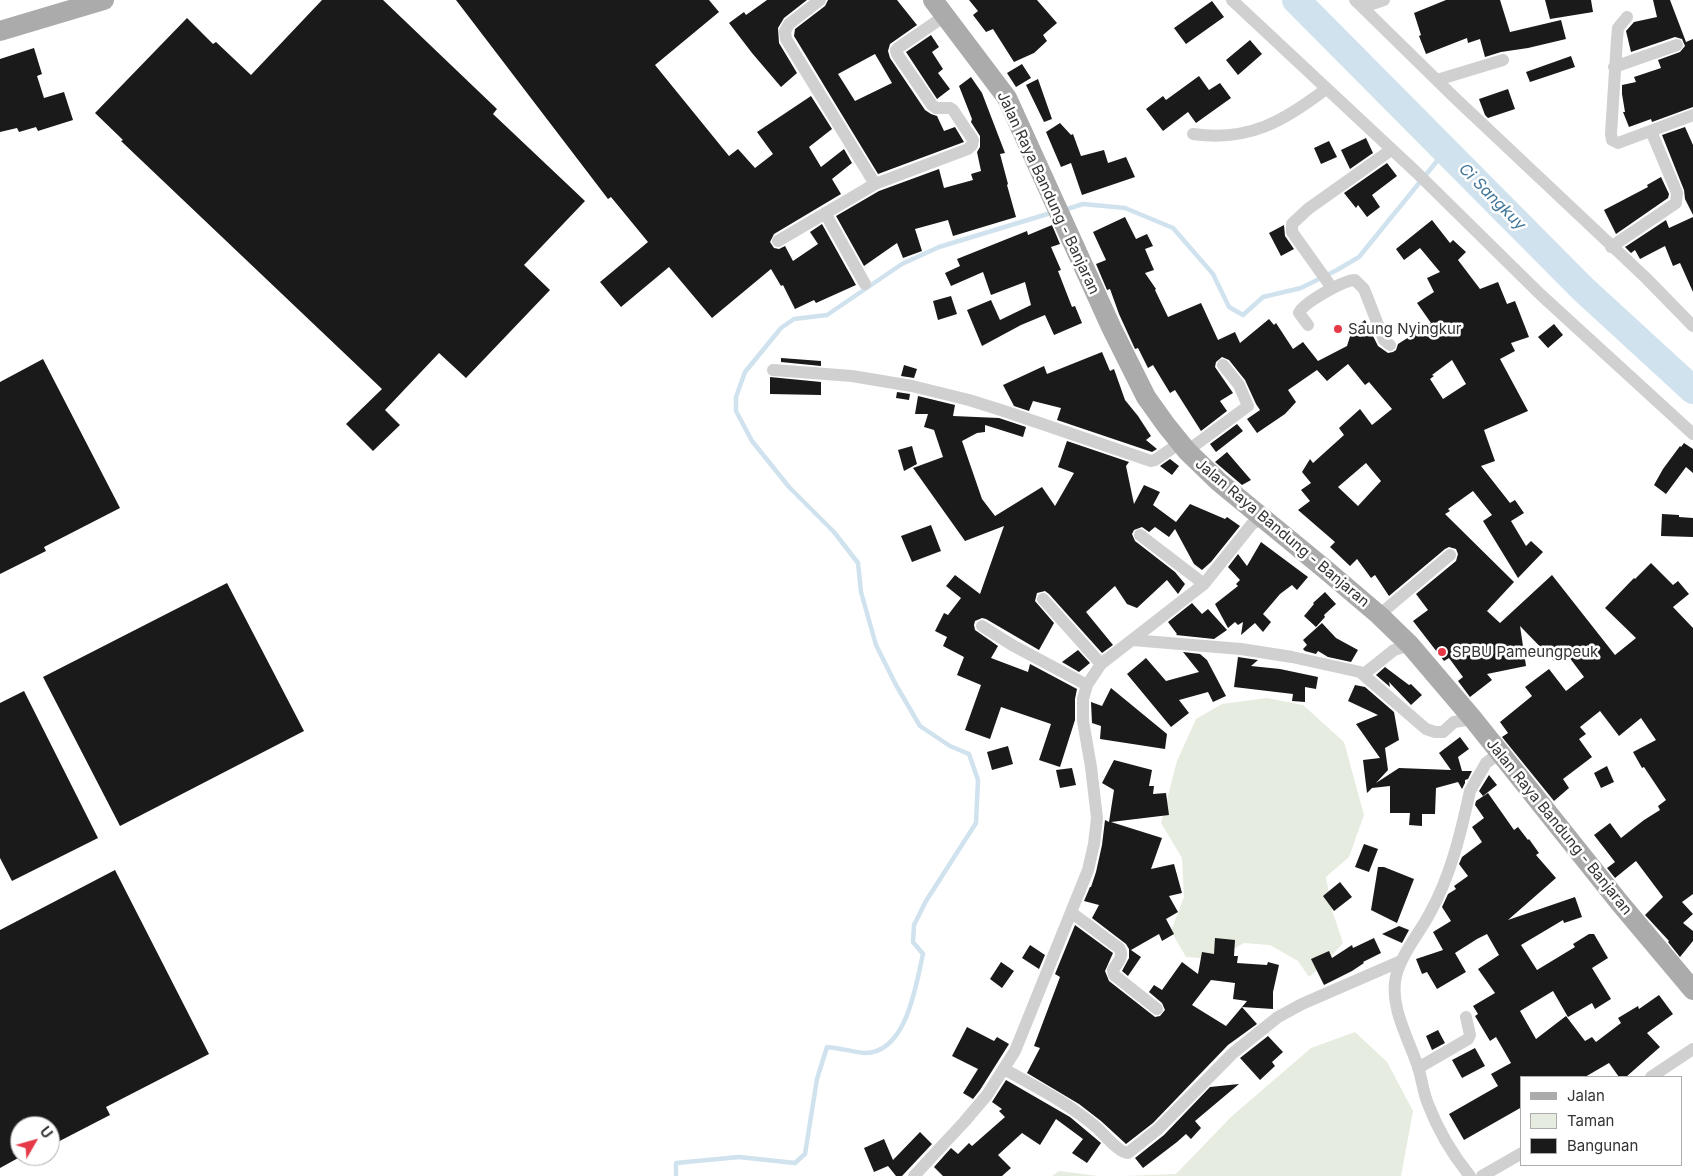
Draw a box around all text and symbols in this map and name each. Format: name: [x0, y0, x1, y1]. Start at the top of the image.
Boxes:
street label: Jalan Raya Bandung - Banjaran: [993, 89, 1103, 297]
water label: Ci Sangkuy: [1455, 160, 1529, 234]
place label: Saung Nyingkur: [1348, 320, 1461, 338]
marker: Saung Nyingkur: [1332, 323, 1344, 335]
street label: Jalan Raya Bandung - Banjaran: [1191, 455, 1373, 611]
place label: SPBU Pameungpeuk: [1452, 643, 1598, 661]
marker: SPBU Pameungpeuk: [1436, 646, 1448, 658]
street label: Jalan Raya Bandung - Banjaran: [1482, 735, 1636, 919]
legend: [1520, 1076, 1683, 1166]
text: Jalan: [1567, 1086, 1605, 1105]
text: Taman: [1567, 1111, 1614, 1130]
north arrow: [10, 1116, 60, 1166]
text: U: [37, 1123, 56, 1141]
text: Bangunan: [1567, 1136, 1638, 1155]

